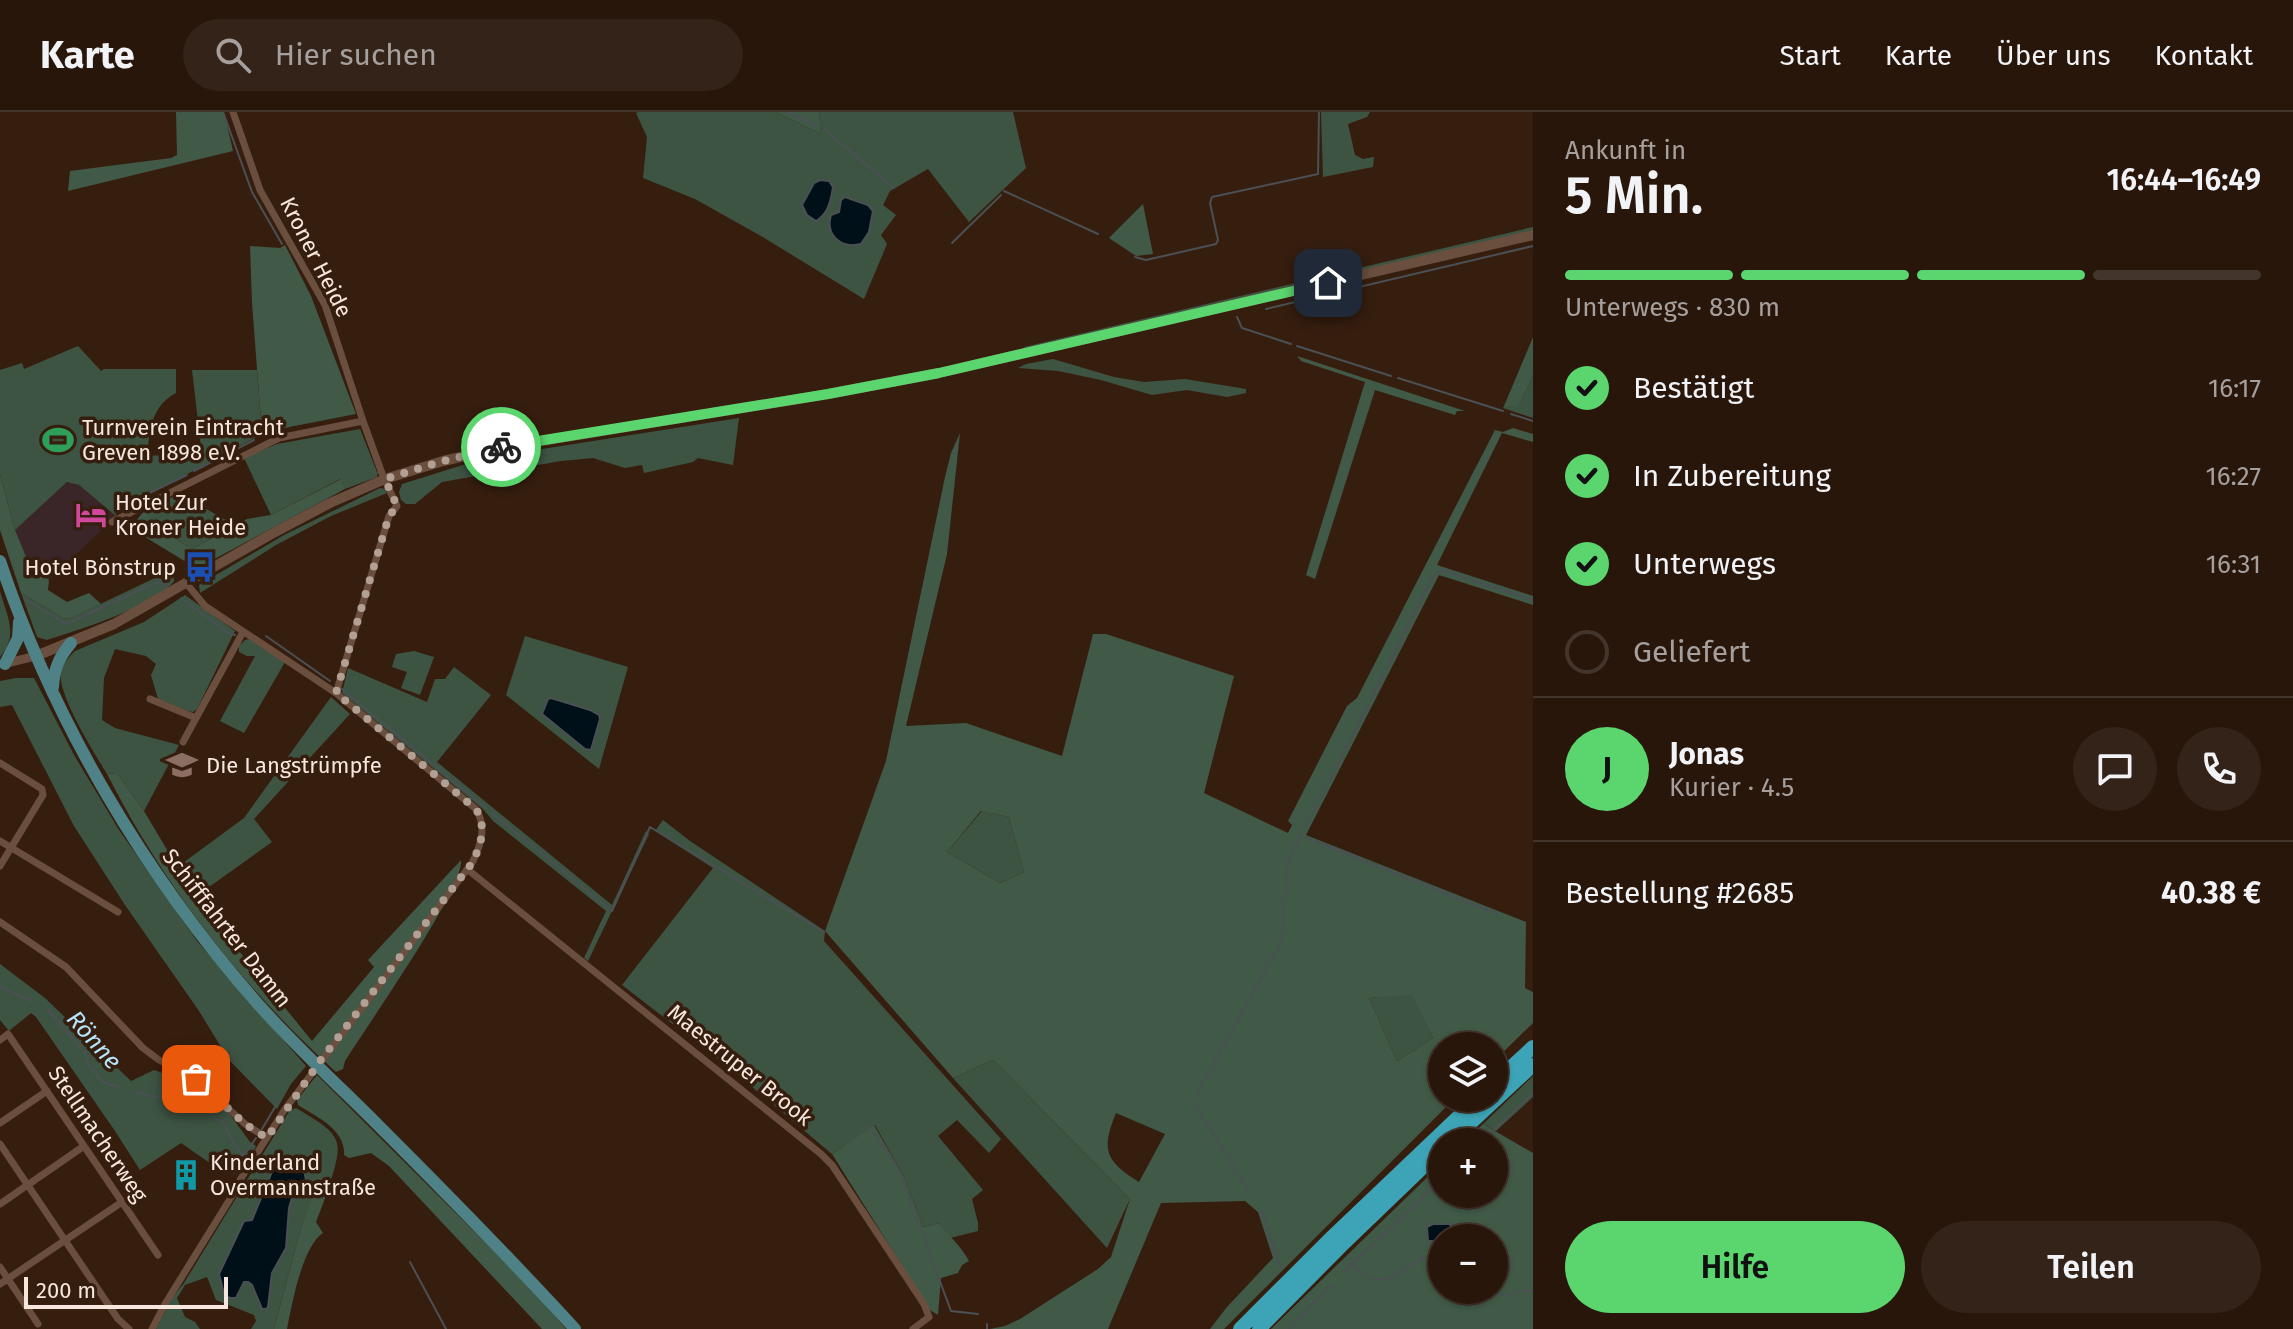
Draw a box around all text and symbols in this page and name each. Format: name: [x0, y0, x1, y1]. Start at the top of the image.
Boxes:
search box: [183, 19, 743, 91]
text: Karte: [40, 32, 135, 78]
icon: search: [211, 33, 255, 77]
text: Hier suchen: [275, 37, 437, 73]
text: Start: [1779, 39, 1841, 72]
text: Karte: [1885, 39, 1952, 72]
text: Über uns: [1996, 39, 2111, 72]
text: Kontakt: [2155, 39, 2253, 72]
text: Ankunft in: [1565, 135, 1686, 166]
text: 16:44–16:49: [2107, 162, 2261, 198]
text: 5 Min.: [1565, 164, 1703, 227]
street label: Kroner Heide: [274, 192, 358, 322]
pin: [1294, 249, 1362, 317]
icon: home: [1306, 261, 1350, 305]
text: Unterwegs · 830 m: [1565, 292, 1780, 323]
icon: check: [1565, 366, 1609, 410]
text: Bestätigt: [1633, 370, 1754, 406]
text: 16:17: [2208, 373, 2261, 404]
courier: [461, 407, 541, 487]
place label: Turnverein Eintracht Greven 1898 e.V.: [82, 414, 284, 466]
sports icon: Turnverein Eintracht Greven 1898 e.V.: [41, 423, 75, 457]
icon: bike: [479, 425, 523, 469]
icon: check: [1565, 454, 1609, 498]
text: In Zubereitung: [1633, 458, 1831, 494]
text: 16:27: [2205, 461, 2261, 492]
place label: Hotel Zur Kroner Heide: [115, 489, 246, 541]
hotel icon: Hotel Zur Kroner Heide: [74, 498, 108, 532]
icon: check: [1565, 542, 1609, 586]
text: Unterwegs: [1633, 546, 1776, 582]
text: 16:31: [2206, 549, 2261, 580]
bus stop icon: Hotel Bönstrup: [183, 550, 217, 584]
place label: Hotel Bönstrup: [25, 554, 176, 581]
text: Geliefert: [1633, 634, 1750, 670]
button: chat: [2073, 727, 2157, 811]
button: phone: [2177, 727, 2261, 811]
text: Jonas: [1669, 736, 1744, 772]
school or university icon: Die Langstrümpfe: [165, 748, 199, 782]
text: J: [1602, 751, 1612, 787]
place label: Die Langstrümpfe: [206, 752, 382, 779]
text: Kurier · 4.5: [1669, 772, 1794, 803]
street label: Schifffahrter Damm: [157, 843, 297, 1013]
text: Bestellung #2685: [1565, 875, 1794, 911]
text: 40.38 €: [2161, 875, 2261, 911]
street label: Maestruper Brook: [662, 998, 818, 1132]
water label: Rönne: [61, 1005, 127, 1075]
map controls: [1428, 1032, 1508, 1304]
button: layers: [1428, 1032, 1508, 1112]
pin: [162, 1045, 230, 1113]
icon: bag: [174, 1057, 218, 1101]
street label: Stellmacherweg: [43, 1061, 154, 1208]
button: +: [1428, 1128, 1508, 1208]
place label: Kinderland Overmannstraße: [210, 1149, 376, 1201]
building icon: Kinderland Overmannstraße: [169, 1158, 203, 1192]
button: Hilfe: [1565, 1221, 1905, 1313]
button: Teilen: [1921, 1221, 2261, 1313]
button: −: [1428, 1224, 1508, 1304]
scale bar: [24, 1273, 228, 1309]
text: 200 m: [36, 1277, 96, 1304]

